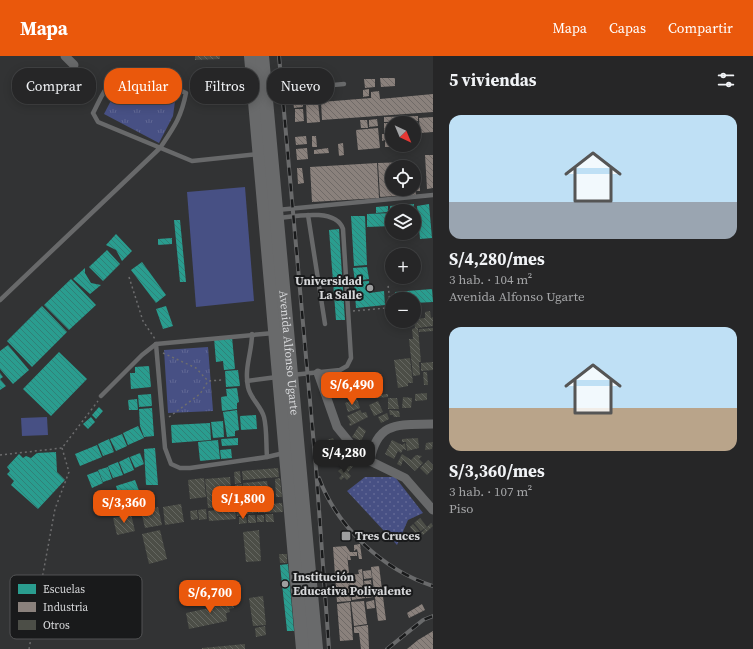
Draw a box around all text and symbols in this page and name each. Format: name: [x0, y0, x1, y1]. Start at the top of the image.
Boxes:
text: Mapa: [20, 15, 68, 41]
text: Mapa: [552, 18, 587, 38]
text: Capas: [609, 18, 646, 38]
text: Compartir: [668, 18, 733, 38]
chip: Comprar: [12, 68, 96, 104]
chip: Alquilar: [104, 68, 182, 104]
chip: Filtros: [190, 68, 259, 104]
chip: Nuevo: [267, 68, 334, 104]
text: 5 viviendas: [449, 68, 536, 92]
icon: filters: [715, 69, 737, 91]
north arrow: [385, 116, 421, 152]
map controls: [385, 116, 421, 328]
icon: home: [557, 141, 629, 213]
button: locate: [385, 160, 421, 196]
button: layers: [385, 204, 421, 240]
text: S/4,280/mes: [449, 247, 545, 271]
button: +: [385, 248, 421, 284]
text: 3 hab. · 104 m²: [449, 271, 532, 288]
place label: Universidad La Salle: [295, 273, 362, 303]
marker: Universidad La Salle: [365, 283, 375, 293]
text: Avenida Alfonso Ugarte: [449, 288, 585, 305]
street label: Avenida Alfonso Ugarte: [275, 290, 303, 416]
button: −: [385, 292, 421, 328]
icon: home: [557, 353, 629, 425]
pin: S/6,490: [315, 372, 389, 406]
text: S/6,490: [330, 376, 374, 393]
pin: S/4,280: [307, 440, 381, 474]
text: S/4,280: [322, 444, 366, 461]
text: S/3,360/mes: [449, 459, 545, 483]
text: 3 hab. · 107 m²: [449, 483, 532, 500]
pin: S/1,800: [206, 486, 280, 520]
pin: S/3,360: [87, 490, 161, 524]
text: S/1,800: [221, 490, 265, 507]
text: S/3,360: [102, 494, 146, 511]
text: Piso: [449, 500, 473, 517]
place label: Tres Cruces: [355, 528, 420, 544]
marker: Tres Cruces: [340, 530, 352, 542]
place label: Institución Educativa Polivalente: [293, 569, 412, 599]
legend: [10, 575, 142, 639]
marker: Institución Educativa Polivalente: [280, 579, 290, 589]
pin: S/6,700: [173, 580, 247, 614]
text: Escuelas: [43, 582, 85, 597]
text: S/6,700: [188, 584, 232, 601]
text: Industria: [43, 600, 89, 615]
text: Otros: [43, 618, 70, 633]

